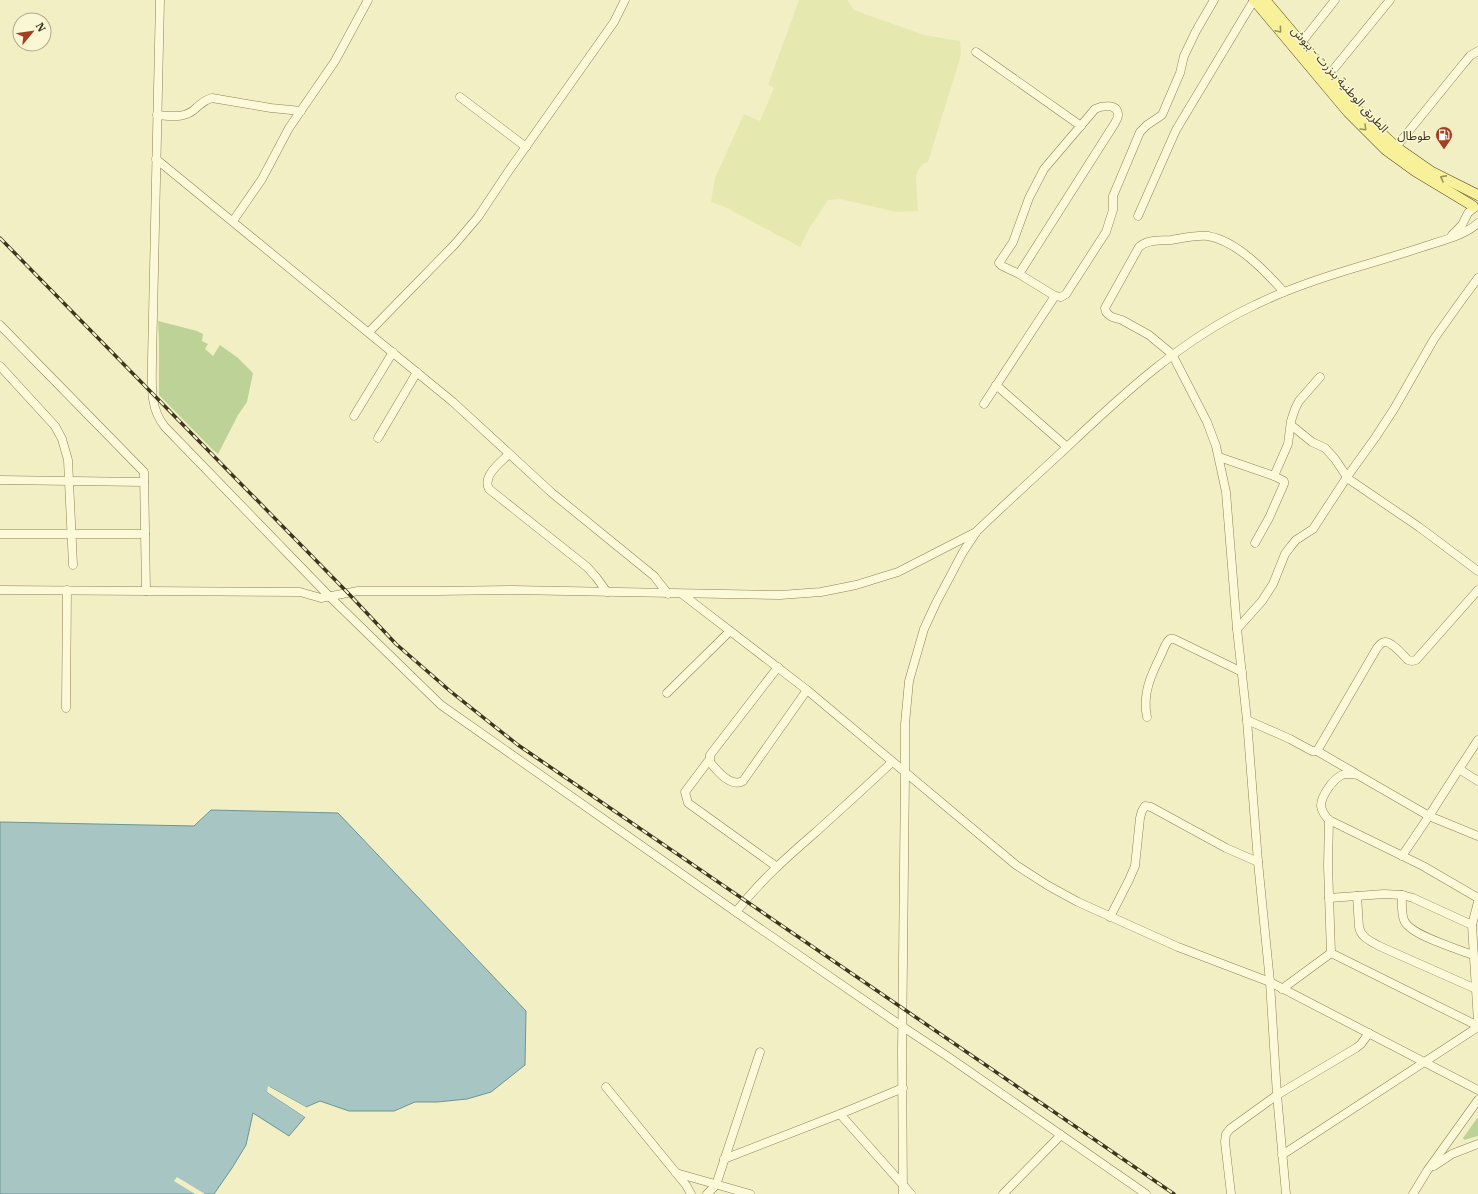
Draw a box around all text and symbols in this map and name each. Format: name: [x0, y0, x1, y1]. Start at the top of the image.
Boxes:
north arrow: [12, 12, 52, 52]
text: N: [33, 20, 49, 35]
street label: الطريق الوطنية بنزرت - ببوش: [1287, 23, 1392, 136]
one-way arrow: [1274, 25, 1281, 33]
one-way arrow: [1359, 123, 1367, 131]
fuel station icon: طوطال: [1434, 125, 1454, 150]
place label: طوطال: [1397, 128, 1431, 143]
one-way arrow: [1440, 175, 1447, 182]

